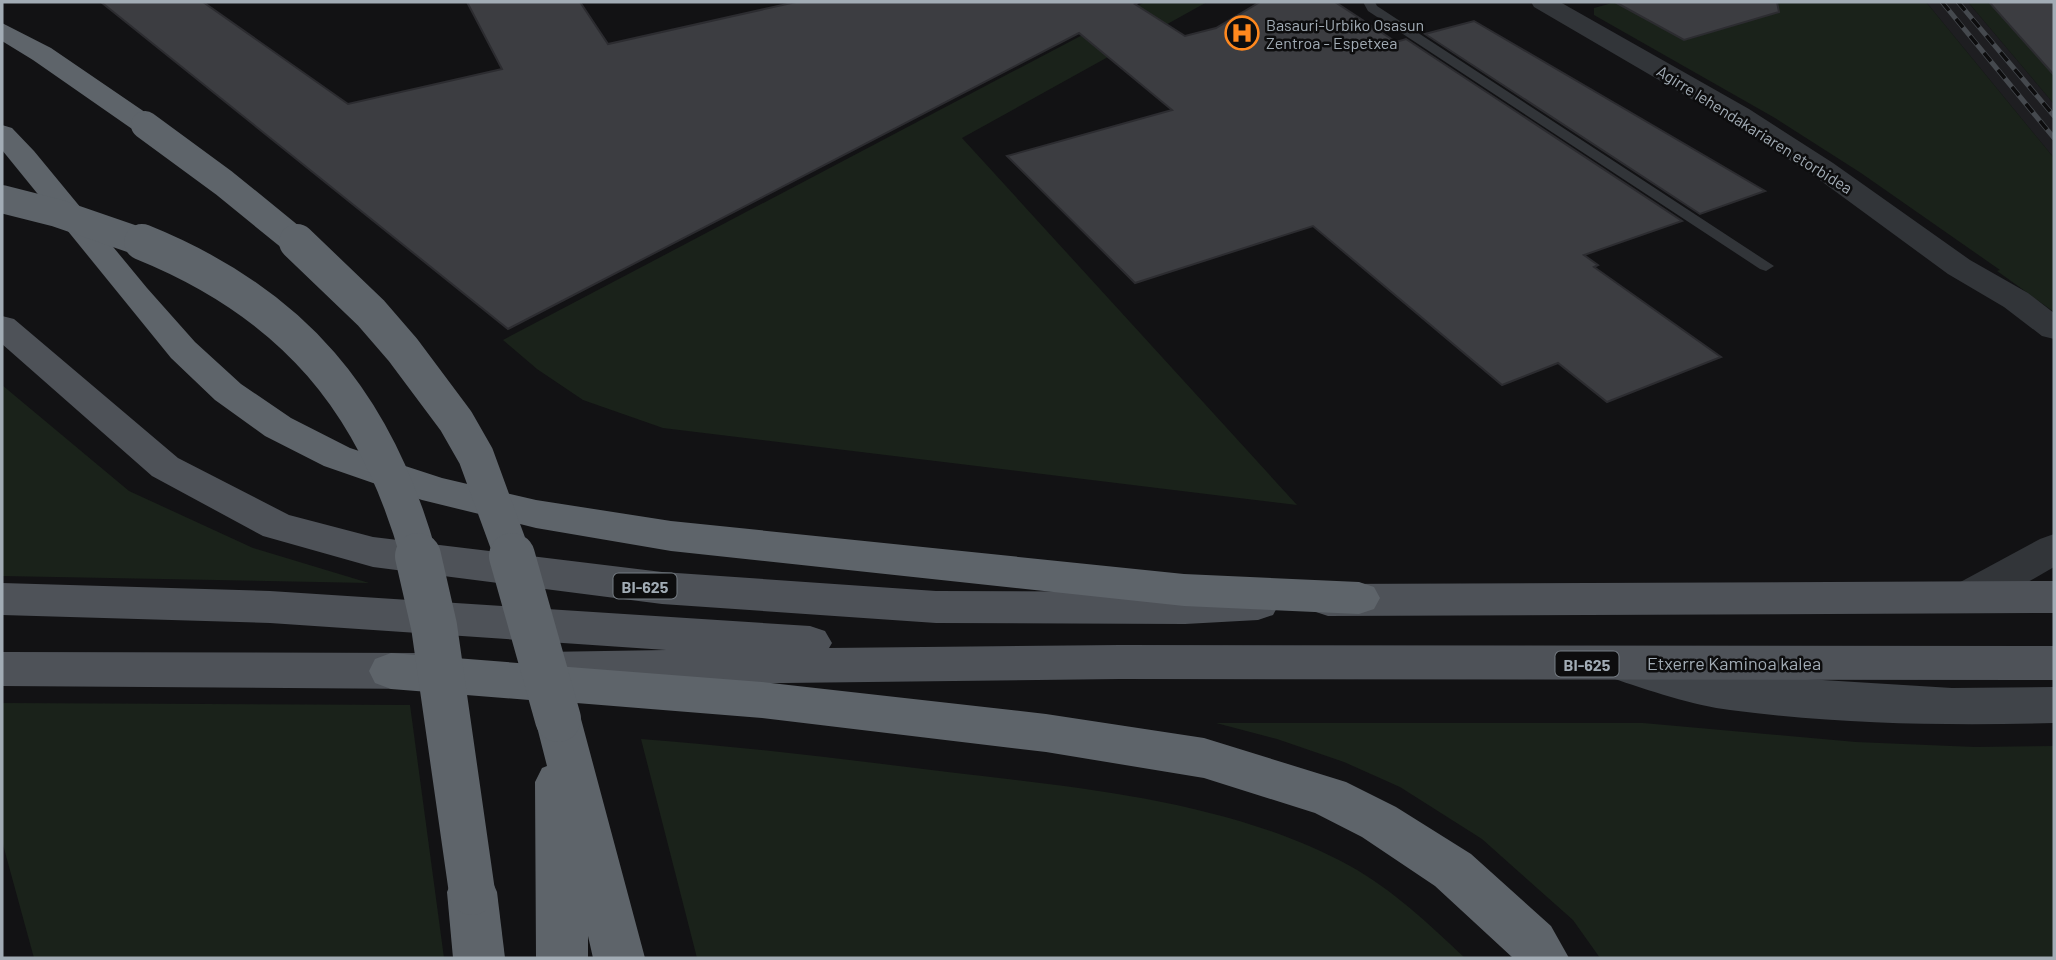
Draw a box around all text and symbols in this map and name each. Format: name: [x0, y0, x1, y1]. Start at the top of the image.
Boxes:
hospital icon: Basauri-Urbiko Osasun Zentroa - Espetxea: [1223, 14, 1261, 52]
place label: Basauri-Urbiko Osasun Zentroa - Espetxea: [1266, 15, 1424, 52]
street label: Agirre lehendakariaren etorbidea: [1654, 61, 1856, 197]
road number: BI-625: [614, 573, 676, 598]
road number: BI-625: [1556, 652, 1618, 677]
street label: Etxerre Kaminoa kalea: [1647, 652, 1821, 674]

